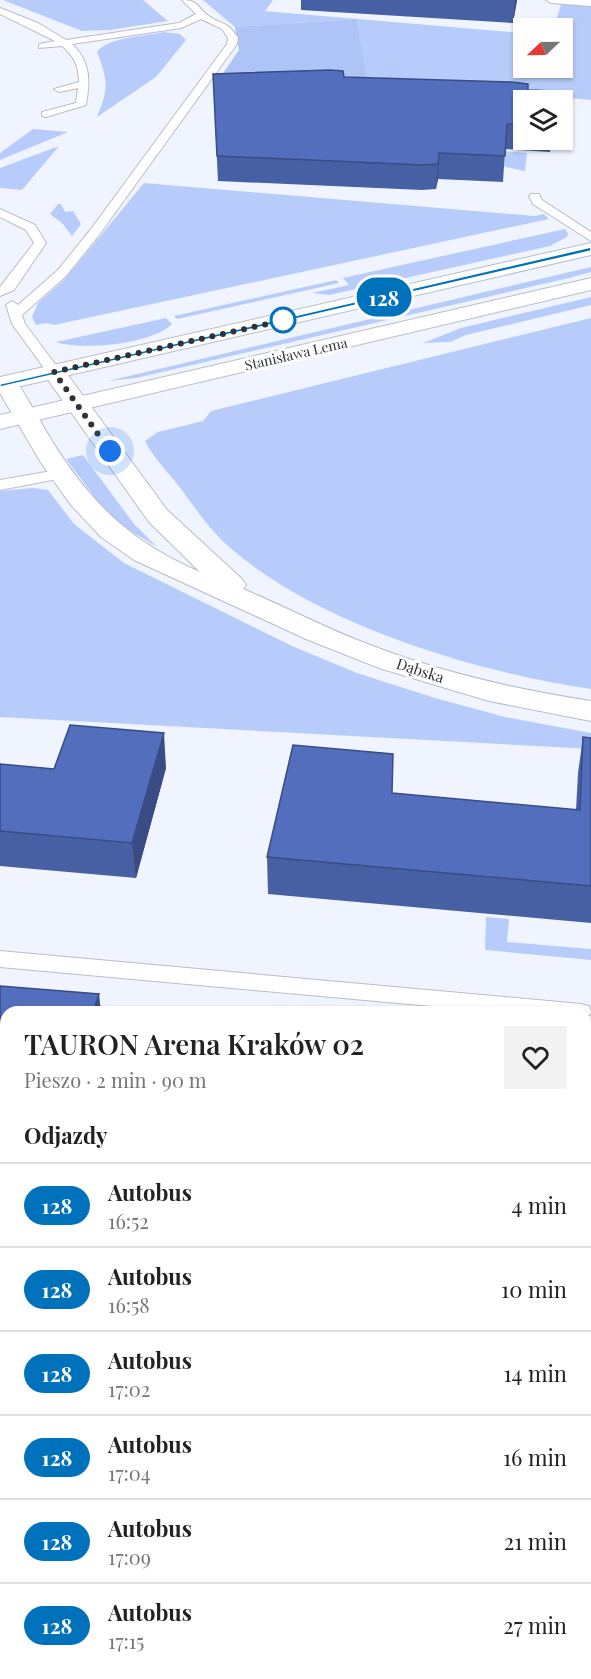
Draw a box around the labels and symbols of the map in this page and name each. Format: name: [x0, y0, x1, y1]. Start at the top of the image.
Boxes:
north arrow: [513, 18, 573, 78]
line badge: 128: [350, 278, 418, 316]
unlabelled marker: [270, 307, 296, 333]
street label: Stanisława Lema: [243, 332, 349, 375]
your location: [95, 436, 125, 466]
street label: Dąbska: [394, 653, 447, 687]

